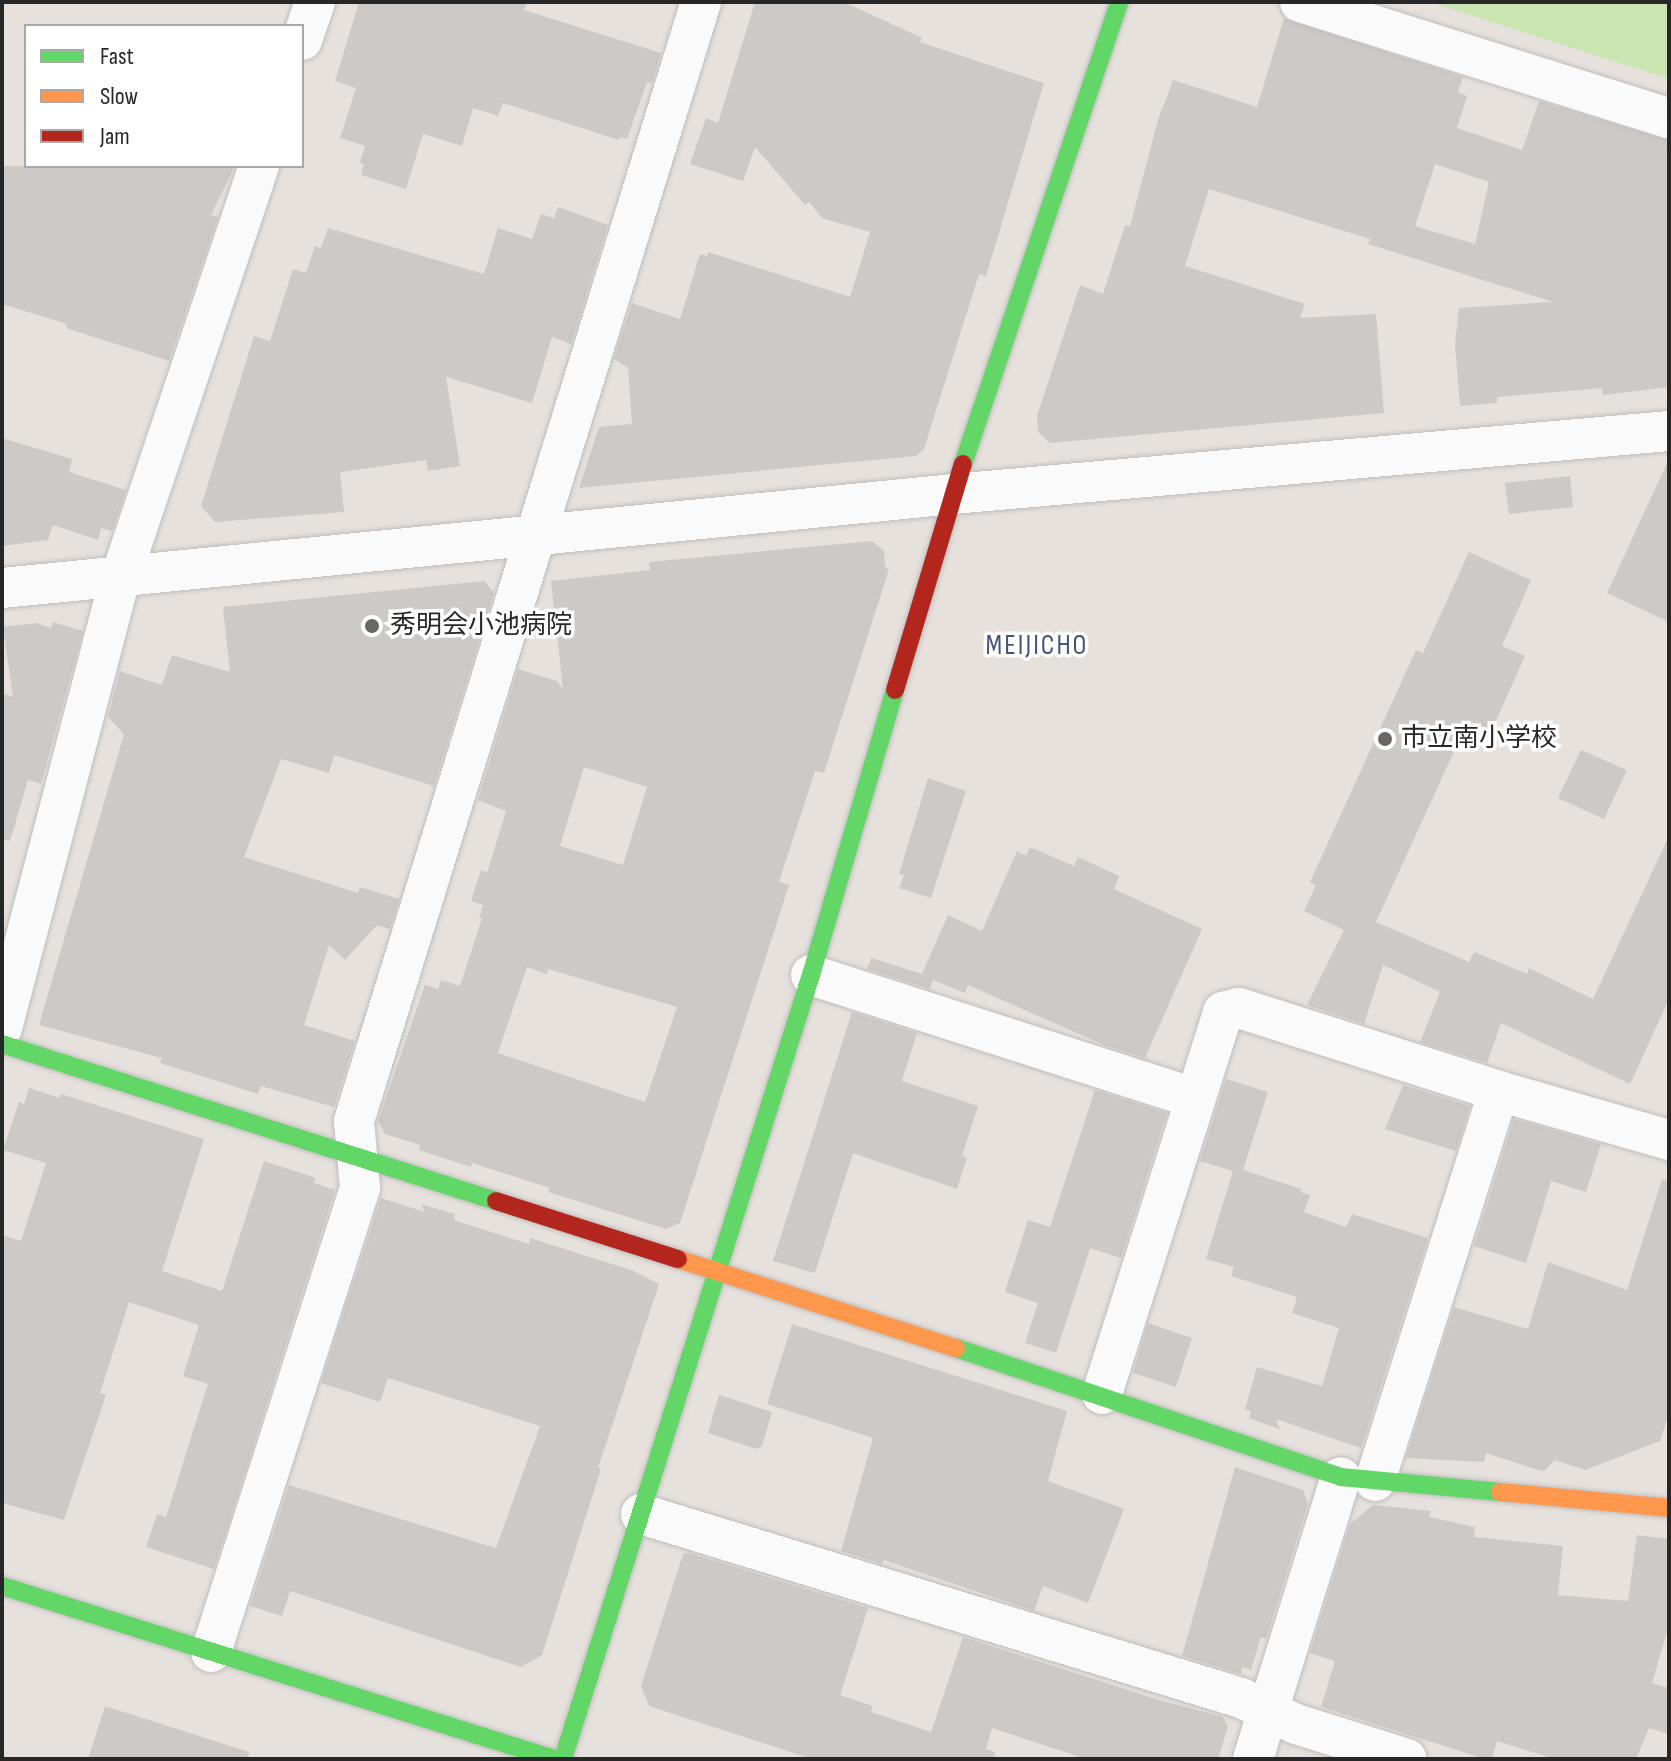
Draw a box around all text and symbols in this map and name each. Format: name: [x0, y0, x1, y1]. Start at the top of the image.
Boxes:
legend: [24, 24, 304, 168]
text: Fast: [100, 42, 134, 71]
text: Slow: [100, 82, 138, 111]
text: Jam: [100, 122, 130, 151]
place label: 秀明会小池病院: [390, 610, 572, 642]
marker: 秀明会小池病院: [361, 615, 383, 637]
district label: MEIJICHO: [986, 629, 1088, 663]
place label: 市立南小学校: [1401, 723, 1557, 755]
marker: 市立南小学校: [1376, 730, 1394, 748]

